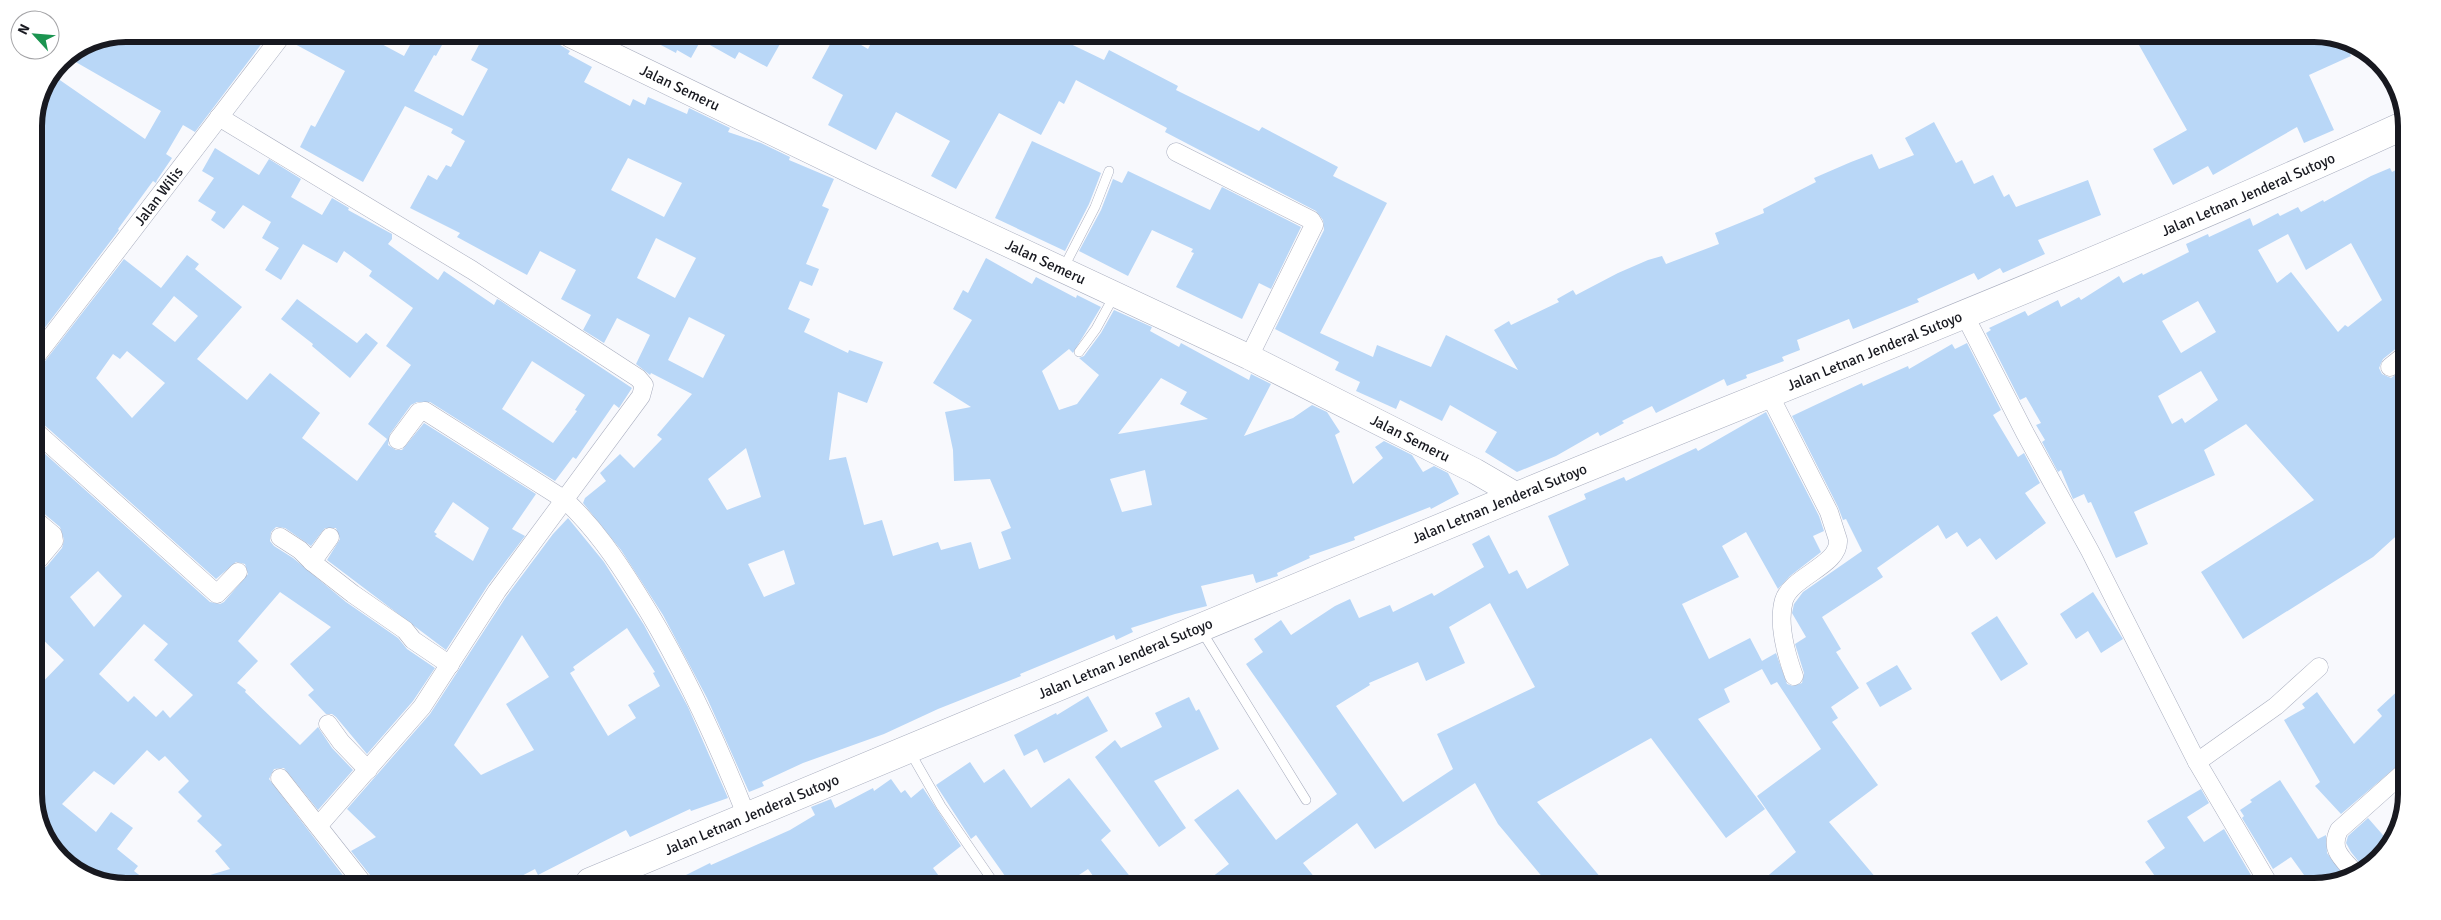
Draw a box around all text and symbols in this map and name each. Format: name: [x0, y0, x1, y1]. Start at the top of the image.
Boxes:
north arrow: [10, 10, 60, 60]
text: N: [14, 21, 34, 38]
street label: Jalan Semeru: [637, 61, 723, 115]
street label: Jalan Letnan Jenderal Sutoyo: [2159, 149, 2338, 240]
street label: Jalan Wilis: [130, 163, 187, 229]
street label: Jalan Semeru: [1003, 235, 1089, 288]
street label: Jalan Letnan Jenderal Sutoyo: [1784, 307, 1965, 395]
street label: Jalan Semeru: [1367, 411, 1453, 466]
street label: Jalan Letnan Jenderal Sutoyo: [1409, 459, 1590, 547]
street label: Jalan Letnan Jenderal Sutoyo: [1035, 614, 1215, 703]
street label: Jalan Letnan Jenderal Sutoyo: [662, 770, 842, 859]

